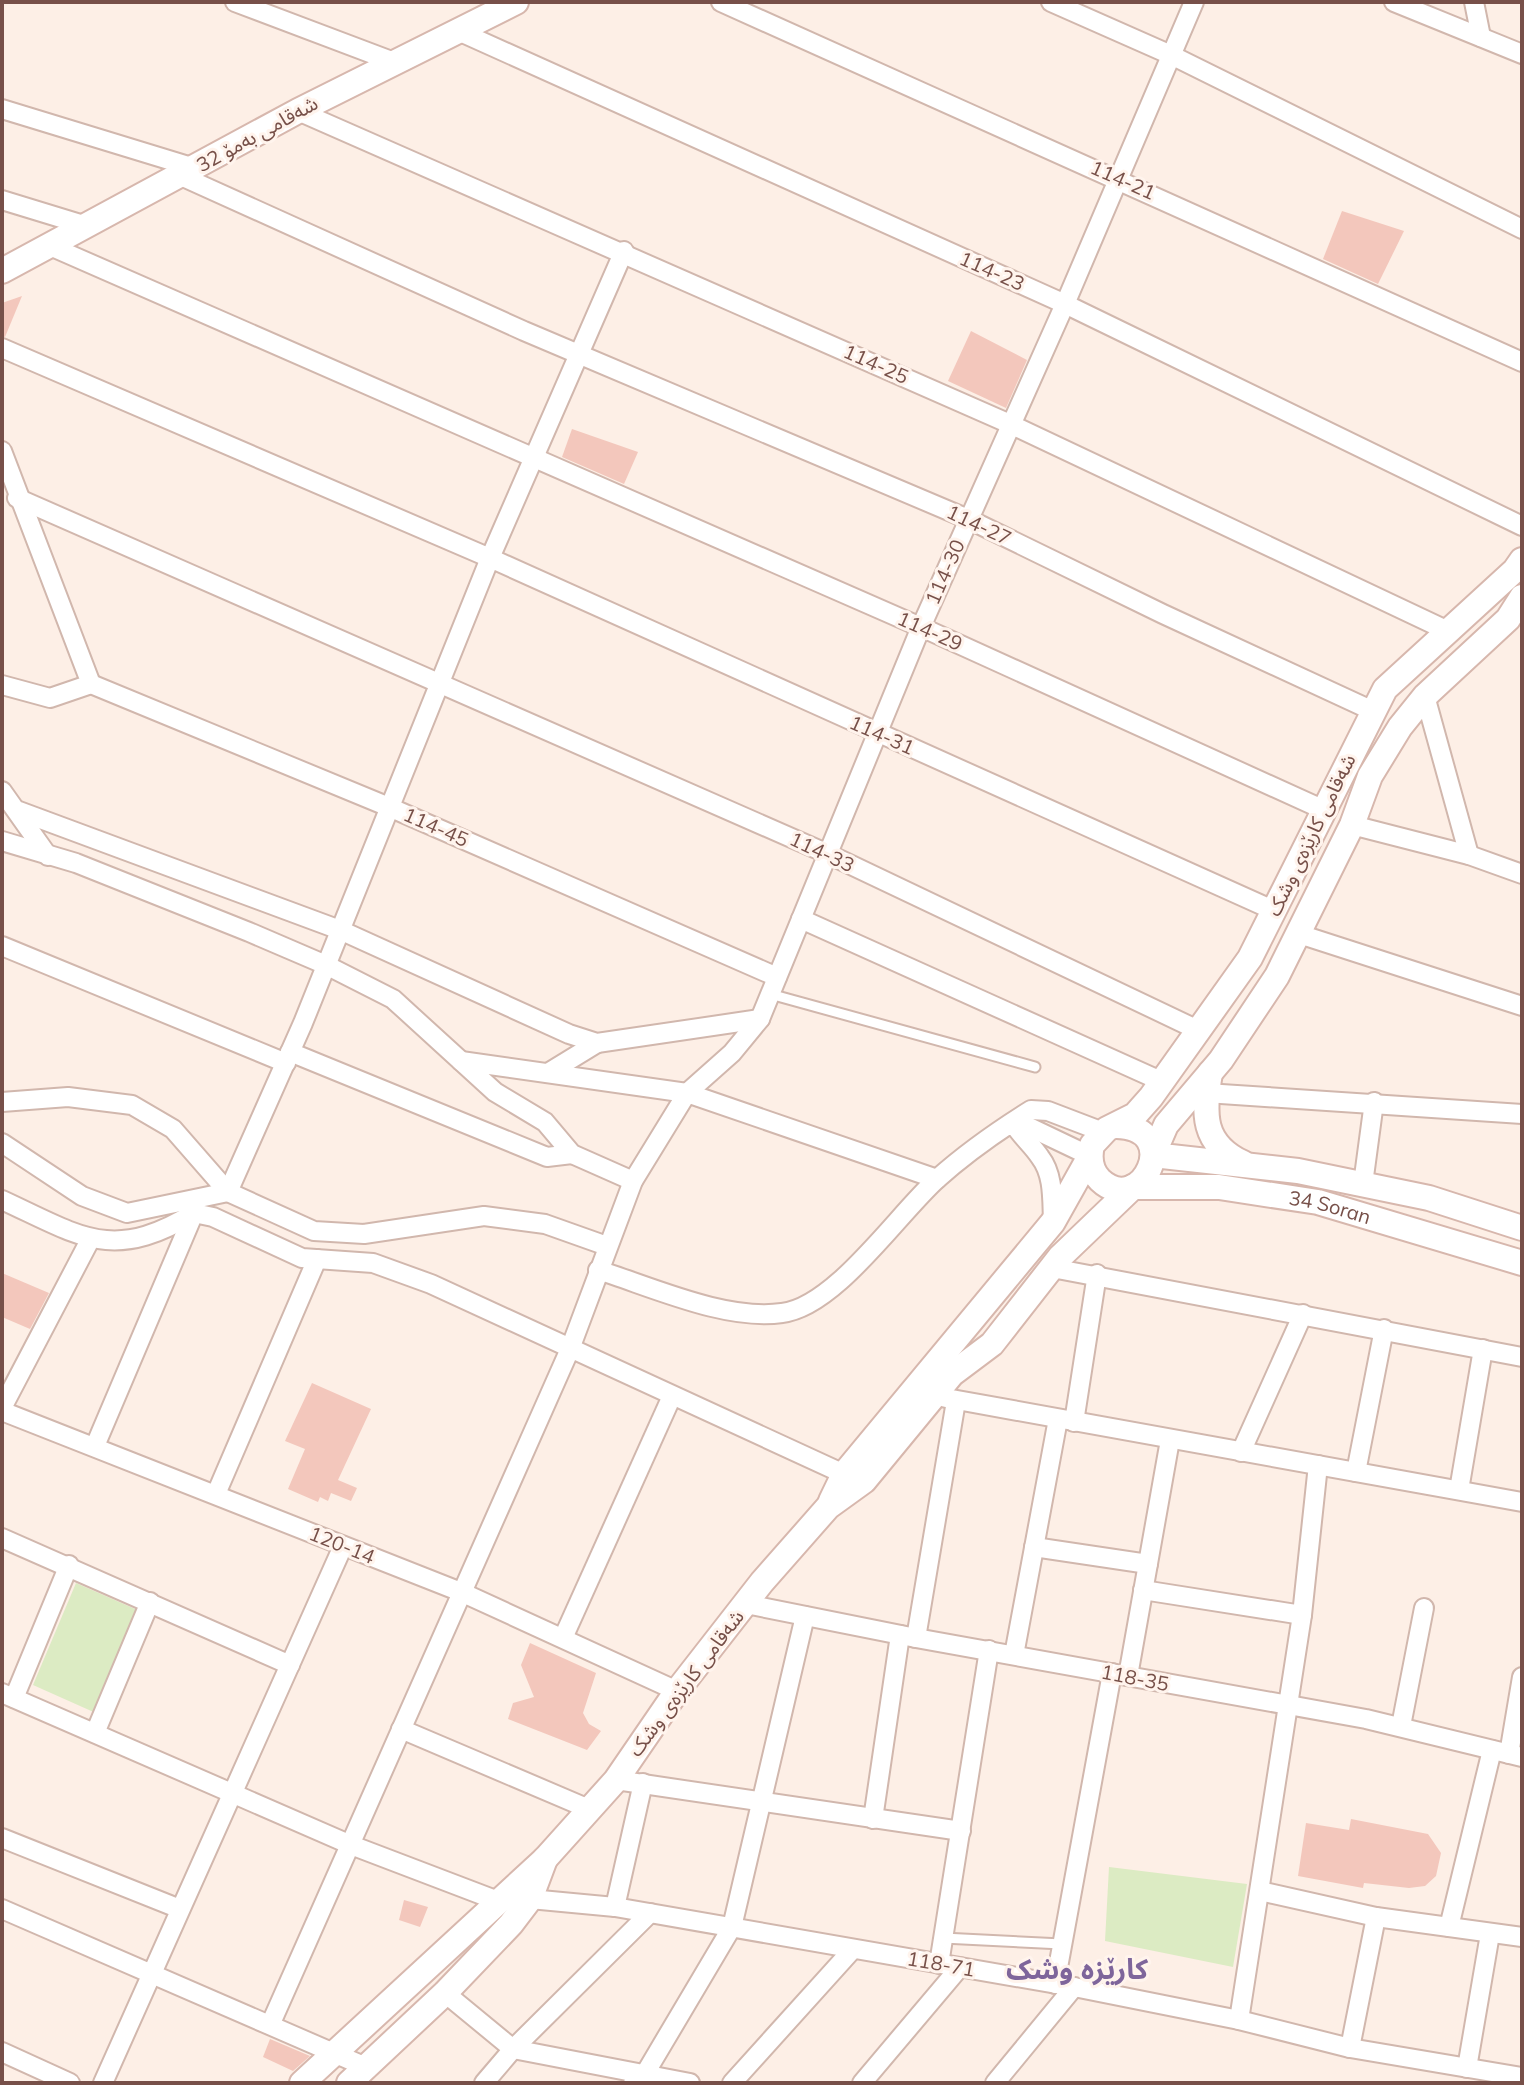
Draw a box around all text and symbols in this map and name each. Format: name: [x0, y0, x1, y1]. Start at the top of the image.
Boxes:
street label: شەقامی بەمۆ 32: [192, 90, 322, 177]
street label: 114-21: [1087, 154, 1160, 205]
street label: 114-23: [956, 245, 1029, 296]
street label: 114-25: [840, 338, 913, 389]
street label: 114-27: [943, 499, 1016, 550]
street label: 114-30: [919, 535, 970, 608]
street label: 114-29: [894, 605, 967, 656]
street label: 114-31: [846, 709, 919, 760]
street label: شەقامی کارێزەی وشک: [1260, 750, 1361, 920]
street label: 114-45: [400, 801, 473, 852]
street label: 114-33: [786, 826, 859, 877]
street label: 34 Soran: [1287, 1185, 1374, 1229]
street label: 120-14: [306, 1520, 379, 1569]
street label: شەقامی کارێزەی وشک: [622, 1604, 749, 1761]
street label: 118-35: [1099, 1659, 1171, 1696]
street label: 118-71: [905, 1945, 977, 1982]
district label: کارێزە وشک: [1006, 1951, 1148, 1986]

